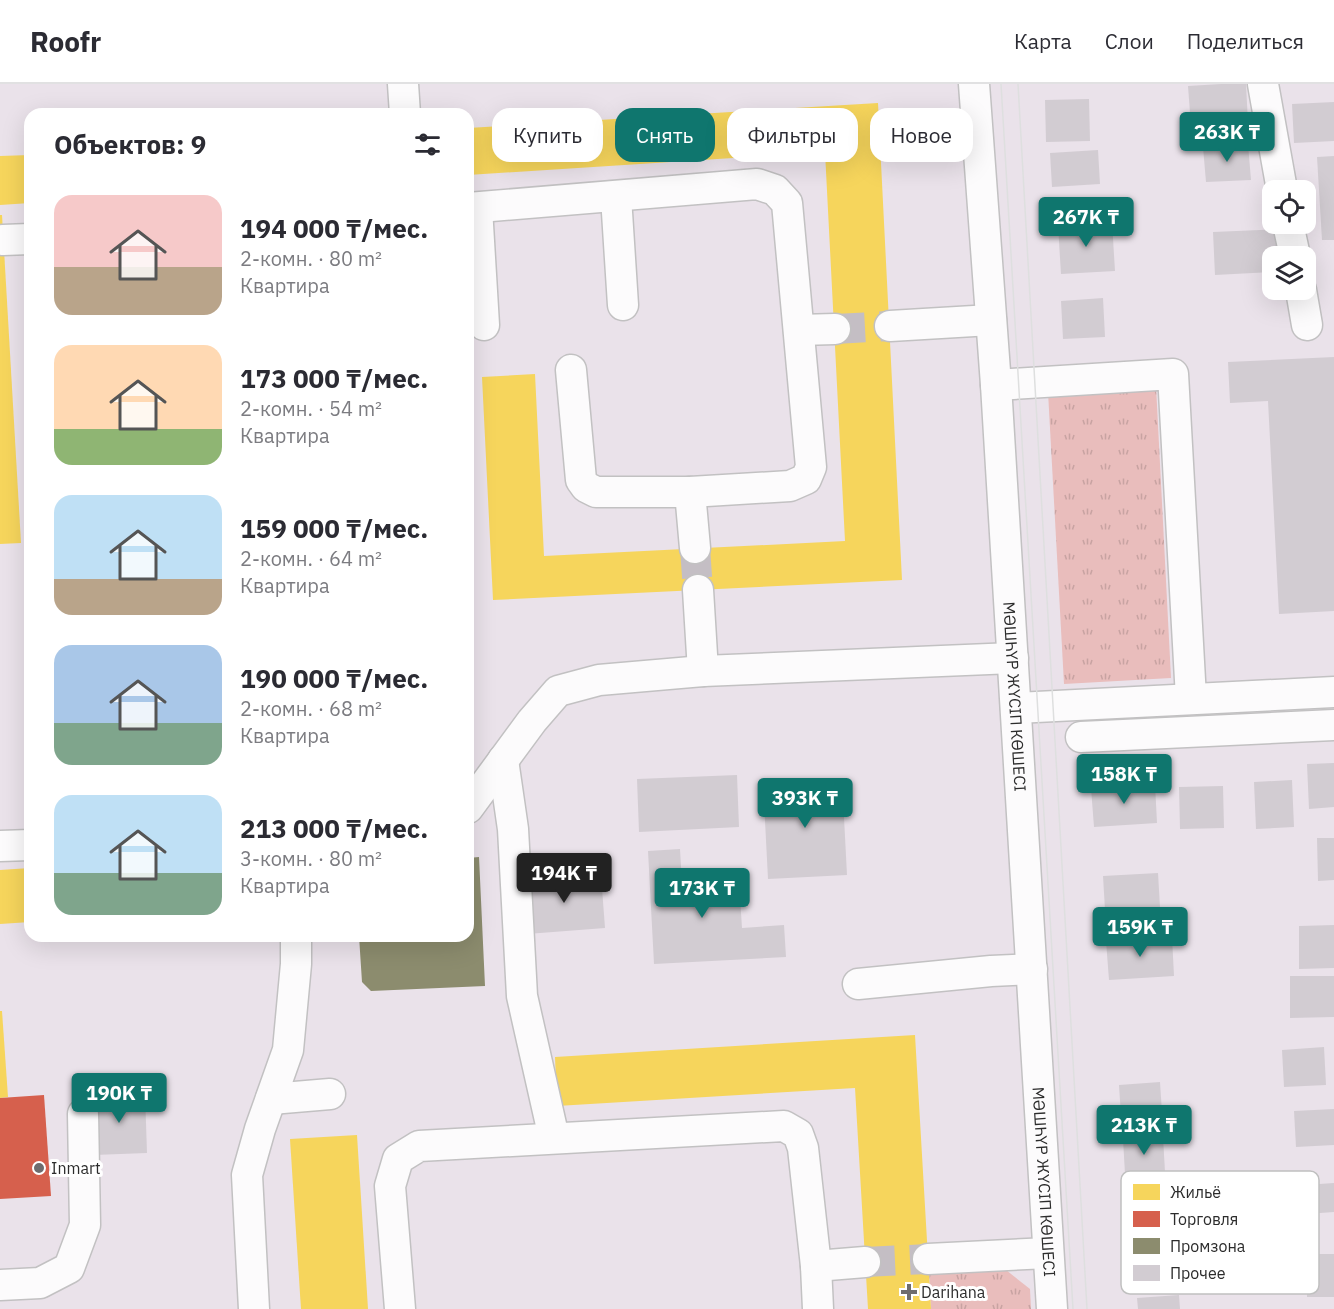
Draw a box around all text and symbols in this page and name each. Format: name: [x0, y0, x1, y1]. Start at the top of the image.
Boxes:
text: Roofr: [30, 23, 101, 60]
text: Карта: [1014, 27, 1072, 55]
text: Слои: [1105, 27, 1154, 55]
text: Поделиться: [1187, 27, 1304, 55]
chip: Купить: [492, 108, 603, 162]
chip: Снять: [615, 108, 715, 162]
chip: Фильтры: [727, 108, 858, 162]
chip: Новое: [870, 108, 973, 162]
pin: 263K ₸: [1178, 112, 1276, 163]
text: 263K ₸: [1194, 118, 1260, 145]
text: Объектов: 9: [54, 127, 206, 161]
icon: filters: [411, 128, 444, 161]
map controls: [1262, 180, 1316, 300]
button: locate: [1262, 180, 1316, 234]
pin: 267K ₸: [1037, 197, 1135, 248]
text: 267K ₸: [1053, 203, 1119, 230]
text: 194 000 ₸/мес.: [240, 211, 428, 245]
icon: home: [102, 219, 174, 291]
text: 2-комн. · 80 m²: [240, 245, 382, 272]
button: layers: [1262, 246, 1316, 300]
text: Квартира: [240, 272, 330, 299]
text: 173 000 ₸/мес.: [240, 361, 428, 395]
icon: home: [102, 369, 174, 441]
text: 2-комн. · 54 m²: [240, 395, 382, 422]
text: Квартира: [240, 422, 330, 449]
text: 159 000 ₸/мес.: [240, 511, 428, 545]
icon: home: [102, 519, 174, 591]
text: 2-комн. · 64 m²: [240, 545, 382, 572]
text: Квартира: [240, 572, 330, 599]
street label: МӘШҺҮР ЖҮСІП КӨШЕСІ: [999, 601, 1031, 792]
text: 190 000 ₸/мес.: [240, 661, 428, 695]
icon: home: [102, 669, 174, 741]
text: 2-комн. · 68 m²: [240, 695, 382, 722]
text: Квартира: [240, 722, 330, 749]
pin: 158K ₸: [1075, 754, 1173, 805]
text: 158K ₸: [1091, 760, 1157, 787]
pin: 393K ₸: [756, 778, 854, 829]
text: 393K ₸: [772, 784, 838, 811]
text: 213 000 ₸/мес.: [240, 811, 428, 845]
icon: home: [102, 819, 174, 891]
text: 3-комн. · 80 m²: [240, 845, 382, 872]
pin: 194K ₸: [515, 853, 613, 904]
text: 194K ₸: [531, 859, 597, 886]
pin: 173K ₸: [653, 868, 751, 919]
text: Квартира: [240, 872, 330, 899]
text: 173K ₸: [669, 874, 735, 901]
pin: 159K ₸: [1091, 907, 1189, 958]
text: 159K ₸: [1107, 913, 1173, 940]
pin: 190K ₸: [70, 1073, 168, 1124]
text: 190K ₸: [86, 1079, 152, 1106]
street label: МӘШҺҮР ЖҮСІП КӨШЕСІ: [1029, 1086, 1060, 1277]
pin: 213K ₸: [1095, 1105, 1193, 1156]
text: 213K ₸: [1111, 1111, 1177, 1138]
place label: Inmart: [51, 1158, 101, 1178]
marker: Inmart: [32, 1161, 46, 1175]
legend: [1121, 1171, 1319, 1294]
text: Жильё: [1170, 1182, 1221, 1202]
text: Торговля: [1170, 1209, 1238, 1229]
text: Промзона: [1170, 1236, 1246, 1256]
text: Прочее: [1170, 1263, 1226, 1283]
place label: Darihana: [921, 1282, 986, 1302]
marker: Darihana: [902, 1285, 916, 1299]

